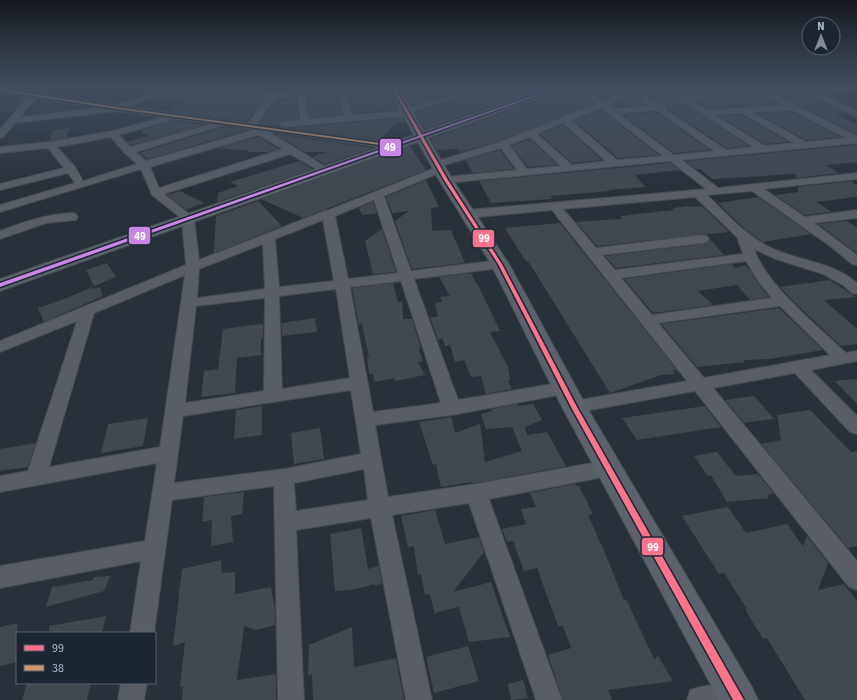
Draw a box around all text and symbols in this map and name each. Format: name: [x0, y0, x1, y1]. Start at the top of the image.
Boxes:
north arrow: [801, 16, 841, 56]
text: N: [817, 19, 825, 34]
line badge: 49: [379, 138, 402, 157]
text: 49: [384, 140, 396, 155]
line badge: 49: [128, 226, 151, 245]
text: 49: [134, 229, 146, 244]
line badge: 99: [472, 229, 495, 248]
text: 99: [478, 231, 490, 246]
line badge: 99: [641, 537, 664, 556]
text: 99: [647, 540, 659, 555]
legend: [16, 632, 156, 684]
text: 99: [52, 640, 64, 657]
text: 38: [52, 660, 64, 677]

